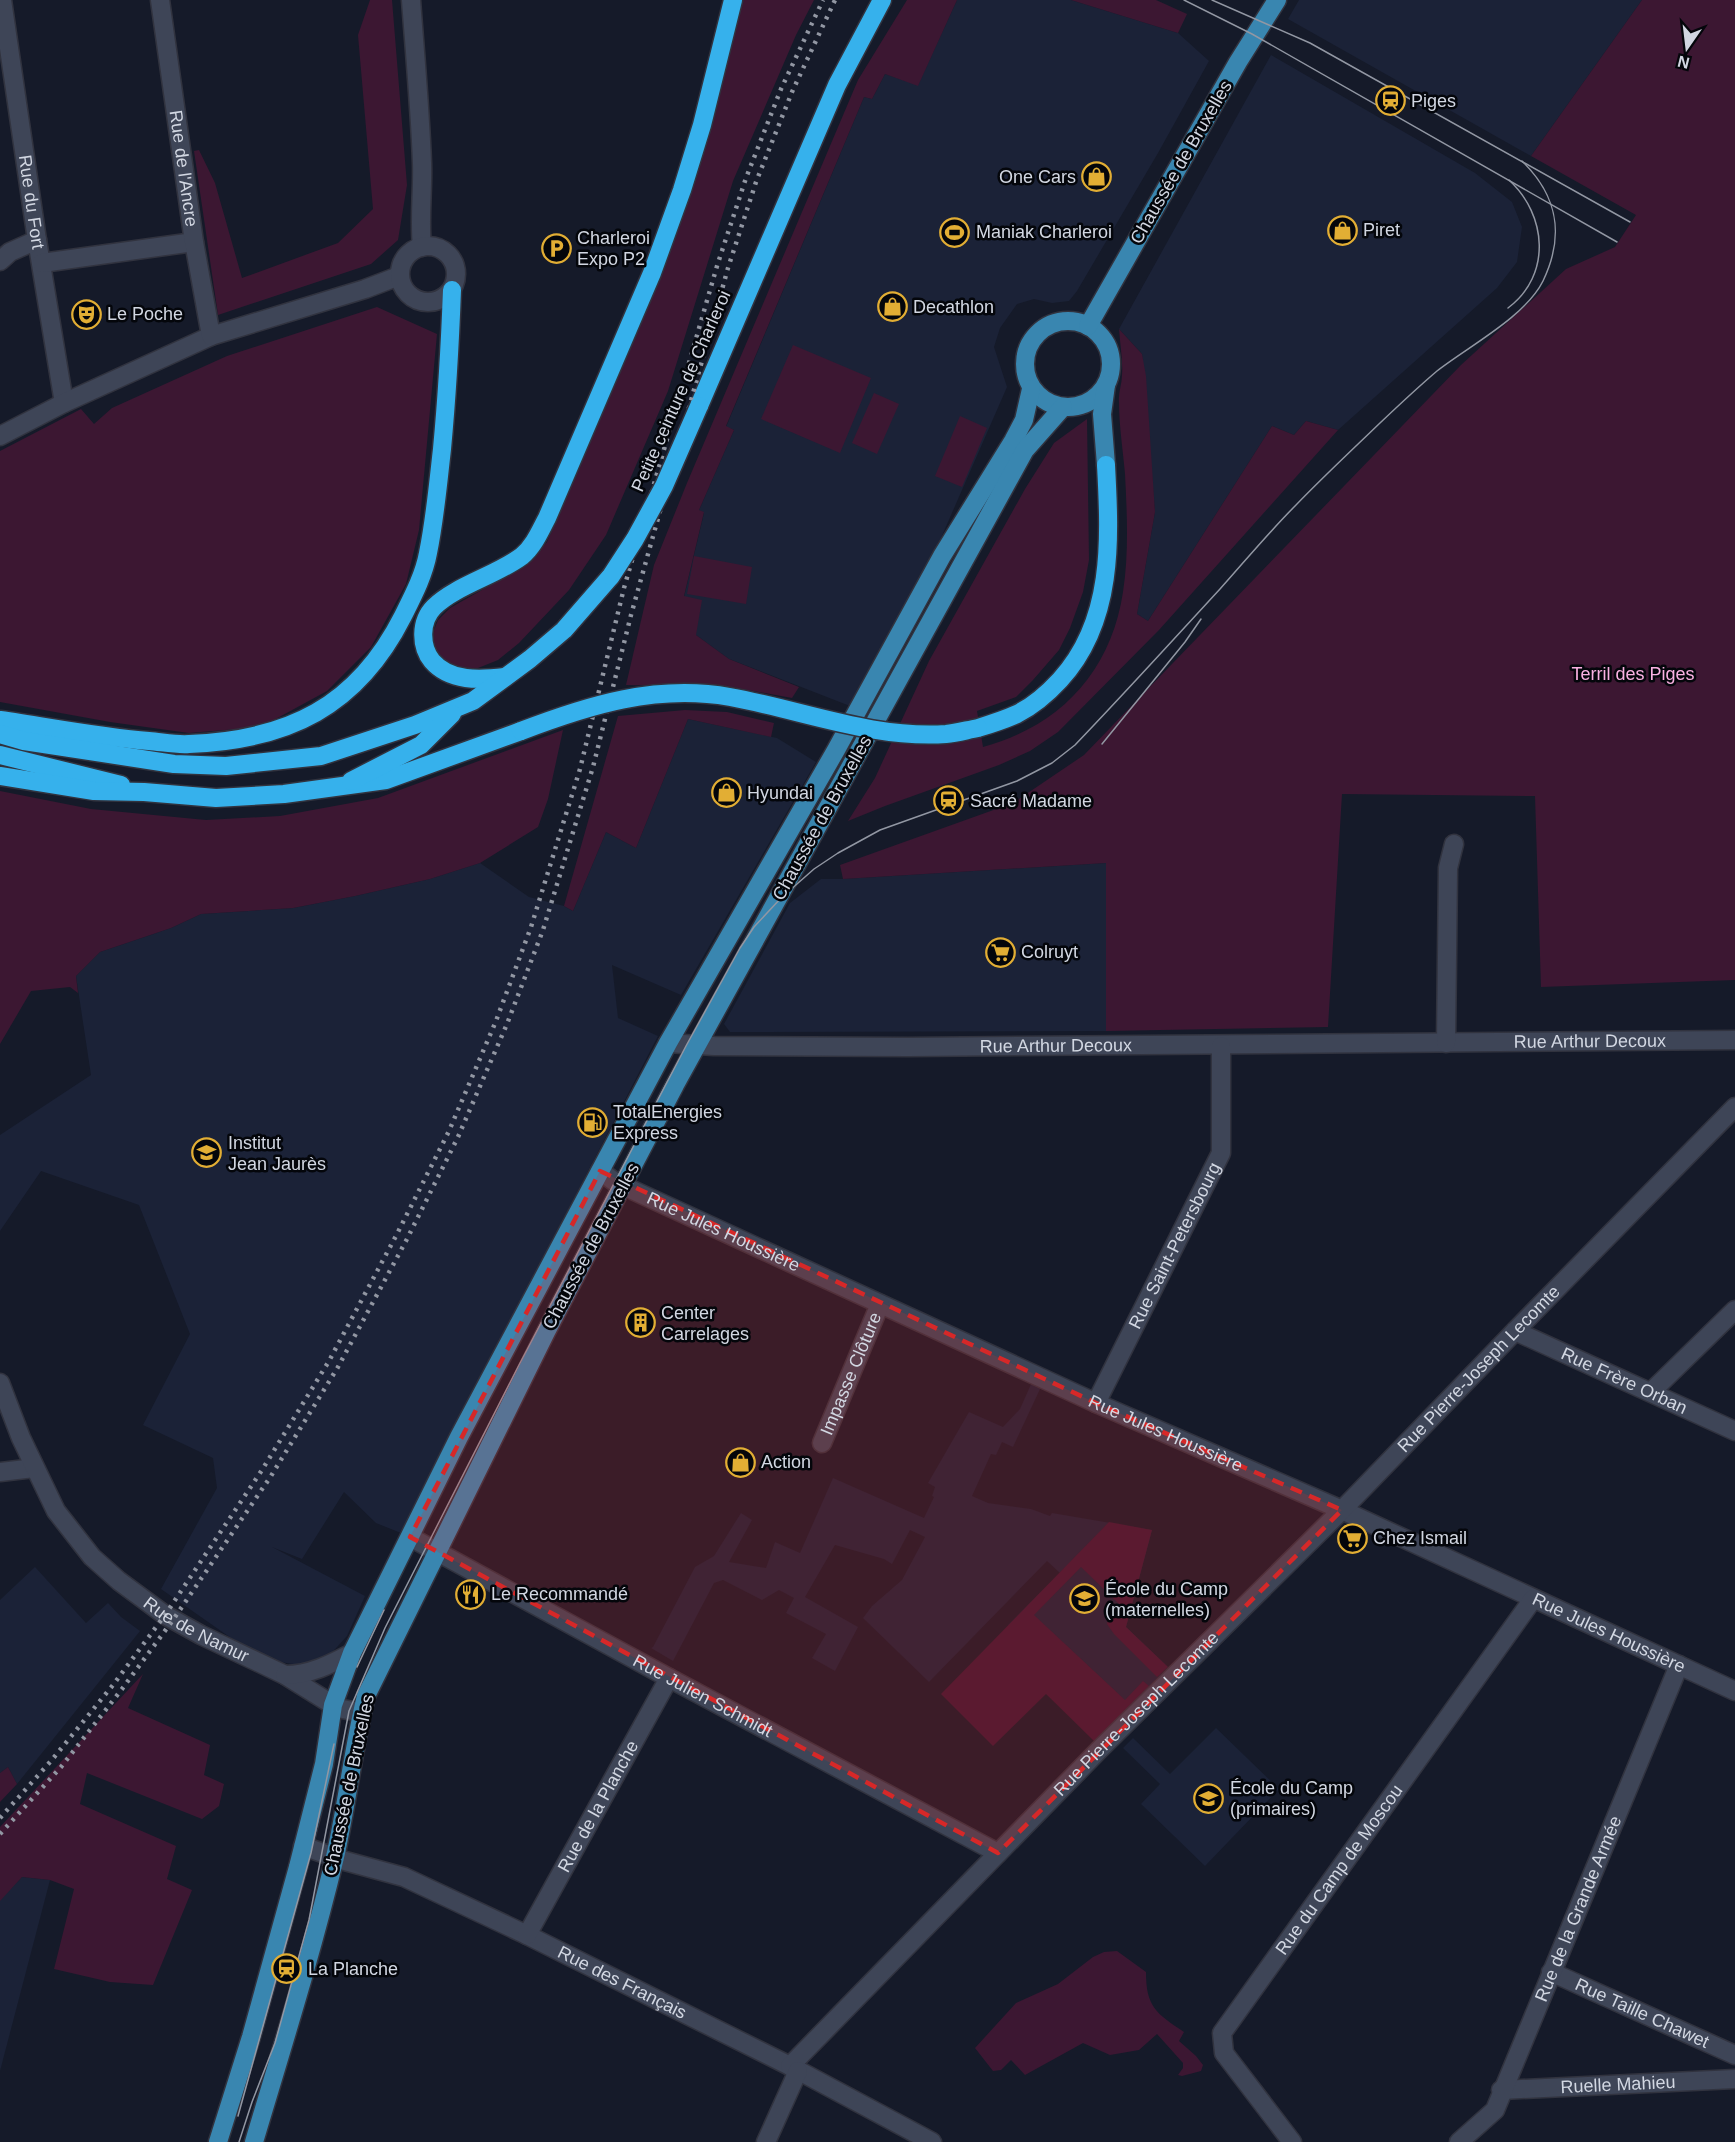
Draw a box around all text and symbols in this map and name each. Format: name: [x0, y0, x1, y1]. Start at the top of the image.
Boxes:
north arrow: [1657, 18, 1717, 78]
text: N: [1676, 52, 1691, 72]
street label: Chaussée de Bruxelles: [1126, 77, 1236, 247]
station icon: Piges: [1374, 85, 1406, 117]
place label: Piges: [1411, 91, 1456, 111]
street label: Rue de l'Ancre: [166, 109, 202, 228]
street label: Rue du Fort: [15, 153, 48, 251]
shop icon: One Cars: [1081, 161, 1113, 193]
place label: One Cars: [999, 167, 1076, 187]
shop icon: Piret: [1326, 214, 1358, 246]
sports icon: Maniak Charleroi: [939, 216, 971, 248]
place label: Piret: [1363, 220, 1400, 240]
place label: Maniak Charleroi: [976, 222, 1112, 242]
place label: Charleroi Expo P2: [577, 228, 650, 269]
parking icon: Charleroi Expo P2: [540, 232, 572, 264]
street label: Petite ceinture de Charleroi: [628, 287, 734, 495]
shop icon: Decathlon: [876, 291, 908, 323]
place label: Decathlon: [913, 297, 994, 317]
theatre icon: Le Poche: [70, 298, 102, 330]
place label: Le Poche: [107, 304, 183, 324]
park label: Terril des Piges: [1571, 664, 1695, 684]
street label: Chaussée de Bruxelles: [768, 732, 876, 904]
shop icon: Hyundai: [710, 777, 742, 809]
place label: Hyundai: [747, 783, 813, 803]
station icon: Sacré Madame: [933, 785, 965, 817]
place label: Sacré Madame: [970, 791, 1092, 811]
supermarket icon: Colruyt: [984, 936, 1016, 968]
place label: Colruyt: [1021, 942, 1078, 962]
street label: Rue Arthur Decoux: [1514, 1031, 1666, 1052]
street label: Rue Arthur Decoux: [980, 1035, 1132, 1056]
place label: TotalEnergies Express: [613, 1102, 722, 1143]
fuel station icon: TotalEnergies Express: [576, 1106, 608, 1138]
place label: Institut Jean Jaurès: [228, 1133, 326, 1174]
school or university icon: Institut Jean Jaurès: [191, 1137, 223, 1169]
street label: Rue Saint-Petersbourg: [1125, 1159, 1225, 1332]
street label: Chaussée de Bruxelles: [539, 1160, 643, 1332]
street label: Rue Jules Houssière: [644, 1188, 803, 1276]
street label: Rue Pierre-Joseph Lecomte: [1393, 1281, 1564, 1456]
place label: Center Carrelages: [661, 1303, 749, 1344]
building icon: Center Carrelages: [624, 1307, 656, 1339]
street label: Impasse Clôture: [816, 1309, 885, 1438]
street label: Rue Frère Orban: [1558, 1343, 1690, 1418]
street label: Rue Jules Houssière: [1085, 1391, 1246, 1476]
shop icon: Action: [724, 1446, 756, 1478]
place label: Action: [761, 1452, 811, 1472]
supermarket icon: Chez Ismail: [1336, 1522, 1368, 1554]
place label: Chez Ismail: [1373, 1528, 1467, 1548]
restaurant icon: Le Recommandé: [454, 1578, 486, 1610]
place label: École du Camp (maternelles): [1105, 1579, 1228, 1620]
school or university icon: École du Camp (maternelles): [1068, 1583, 1100, 1615]
place label: Le Recommandé: [491, 1584, 628, 1604]
street label: Rue Jules Houssière: [1529, 1589, 1688, 1677]
street label: Rue de Namur: [140, 1593, 252, 1666]
street label: Rue Pierre-Joseph Lecomte: [1050, 1628, 1223, 1800]
street label: Rue Julien Schmidt: [630, 1650, 776, 1741]
street label: Chaussée de Bruxelles: [320, 1692, 378, 1878]
street label: Rue de la Planche: [554, 1737, 642, 1876]
place label: École du Camp (primaires): [1230, 1778, 1353, 1819]
street label: Rue du Camp de Moscou: [1271, 1781, 1407, 1959]
school or university icon: École du Camp (primaires): [1193, 1782, 1225, 1814]
street label: Rue de la Grande Armée: [1531, 1813, 1626, 2005]
street label: Rue des Français: [555, 1942, 690, 2023]
station icon: La Planche: [271, 1953, 303, 1985]
place label: La Planche: [308, 1959, 398, 1979]
street label: Rue Taille Chawet: [1572, 1974, 1712, 2052]
street label: Ruelle Mahieu: [1560, 2072, 1676, 2097]

